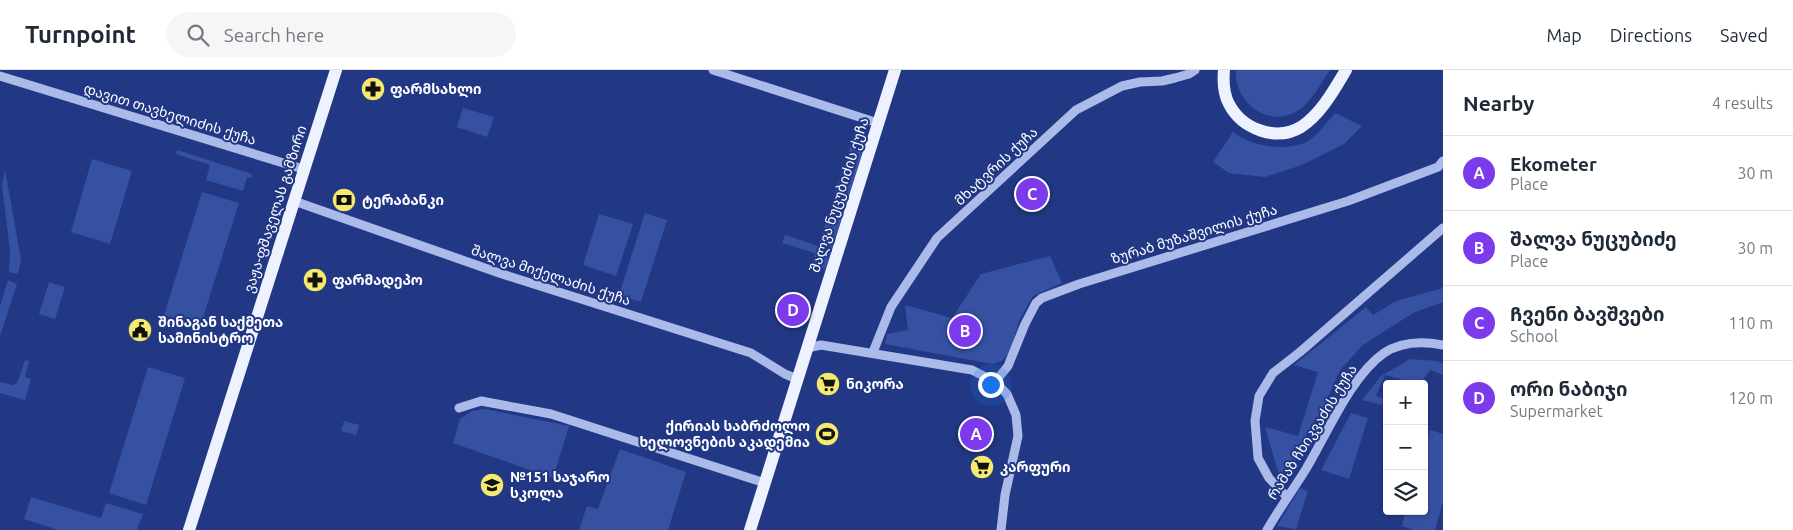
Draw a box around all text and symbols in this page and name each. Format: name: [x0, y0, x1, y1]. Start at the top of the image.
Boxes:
search box: [166, 12, 516, 57]
text: Turnpoint: [25, 21, 136, 48]
icon: search: [184, 21, 212, 49]
text: Search here: [224, 24, 324, 46]
text: Map: [1546, 25, 1582, 45]
text: Directions: [1610, 25, 1692, 45]
text: Saved: [1720, 25, 1768, 45]
pharmacy icon: ფარმსახლი: [360, 76, 386, 102]
street label: დავით თავხელიძის ქუჩა: [81, 80, 258, 149]
place label: ფარმსახლი: [390, 81, 481, 98]
text: Nearby: [1463, 91, 1534, 115]
text: 4 results: [1712, 94, 1773, 112]
street label: შალვა ნუცუბიძის ქუჩა: [806, 116, 873, 275]
street label: ვაჟა-ფშაველას გამზირი: [240, 123, 311, 295]
street label: მხატვრის ქუჩა: [951, 124, 1041, 209]
text: Ekometer: [1510, 153, 1597, 175]
text: A: [1473, 164, 1485, 182]
text: 30 m: [1737, 164, 1773, 182]
pin: C: [1016, 175, 1048, 213]
text: Place: [1510, 175, 1548, 193]
bank icon: ტერაბანკი: [331, 187, 357, 213]
place label: ტერაბანკი: [362, 192, 444, 209]
street label: ზურაბ მუზაშვილის ქუჩა: [1109, 201, 1279, 268]
text: შალვა ნუცუბიძე: [1510, 228, 1677, 250]
text: B: [1474, 239, 1484, 257]
text: 30 m: [1737, 239, 1773, 257]
street label: შალვა მიქელაძის ქუჩა: [469, 242, 633, 309]
text: Place: [1510, 252, 1548, 270]
pharmacy icon: ფარმადეპო: [302, 267, 328, 293]
place label: ფარმადეპო: [332, 272, 423, 289]
pin: D: [777, 291, 809, 329]
text: Ჩვენი ბავშვები: [1510, 303, 1665, 325]
pin: B: [949, 312, 981, 350]
place label: შინაგან საქმეთა სამინისტრო: [158, 314, 283, 347]
text: C: [1474, 314, 1484, 332]
text: 110 m: [1728, 314, 1773, 332]
public building icon: შინაგან საქმეთა სამინისტრო: [127, 317, 153, 343]
text: School: [1510, 327, 1558, 345]
street label: რამაზ ჩხიკვაძის ქუჩა: [1264, 362, 1361, 503]
supermarket icon: ნიკორა: [815, 371, 841, 397]
your location: [978, 372, 1004, 398]
place label: ნიკორა: [846, 376, 904, 393]
text: ორი ნაბიჯი: [1510, 378, 1627, 400]
map controls: [1383, 380, 1428, 515]
button: +: [1383, 380, 1428, 425]
text: D: [1473, 389, 1485, 407]
text: 120 m: [1728, 389, 1773, 407]
text: Supermarket: [1510, 402, 1603, 420]
pin: A: [960, 415, 992, 453]
place label: ქირიას საბრძოლო ხელოვნების აკადემია: [639, 418, 810, 451]
sports icon: ქირიას საბრძოლო ხელოვნების აკადემია: [814, 421, 840, 447]
button: −: [1383, 425, 1428, 470]
supermarket icon: კარფური: [969, 454, 995, 480]
place label: კარფური: [1000, 459, 1070, 476]
place label: №151 საჯარო სკოლა: [510, 469, 610, 502]
button: layers: [1383, 470, 1428, 515]
school or university icon: №151 საჯარო სკოლა: [479, 472, 505, 498]

